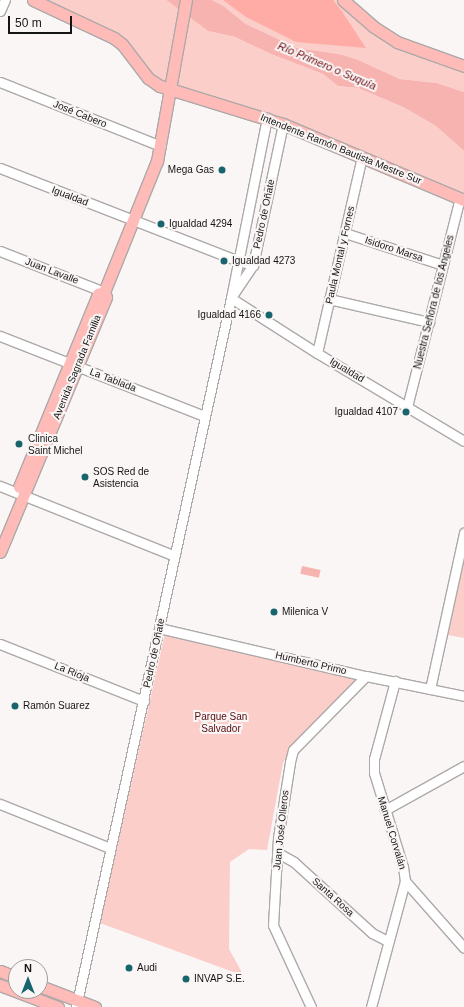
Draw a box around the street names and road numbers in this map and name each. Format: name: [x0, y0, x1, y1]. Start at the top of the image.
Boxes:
street label: José Cabero: [51, 98, 109, 130]
street label: Intendente Ramón Bautista Mestre Sur: [259, 111, 423, 187]
street label: Pedro de Oñate: [251, 178, 277, 250]
street label: Igualdad: [50, 184, 90, 208]
street label: Paula Montal y Fornes: [323, 205, 357, 305]
street label: Nuestra Señora de los Angeles: [411, 233, 457, 371]
street label: Isidoro Marsa: [363, 234, 425, 264]
street label: Juan Lavalle: [24, 255, 80, 287]
street label: Avenida Sagrada Familia: [51, 313, 103, 421]
street label: Igualdad: [327, 355, 367, 385]
street label: La Tablada: [88, 366, 138, 394]
street label: Pedro de Oñate: [141, 617, 167, 689]
street label: Humberto Primo: [274, 649, 348, 677]
street label: La Rioja: [53, 660, 91, 684]
street label: Juan José Olleros: [271, 790, 291, 870]
street label: Manuel Corvalán: [375, 795, 409, 871]
street label: Santa Rosa: [310, 875, 356, 919]

